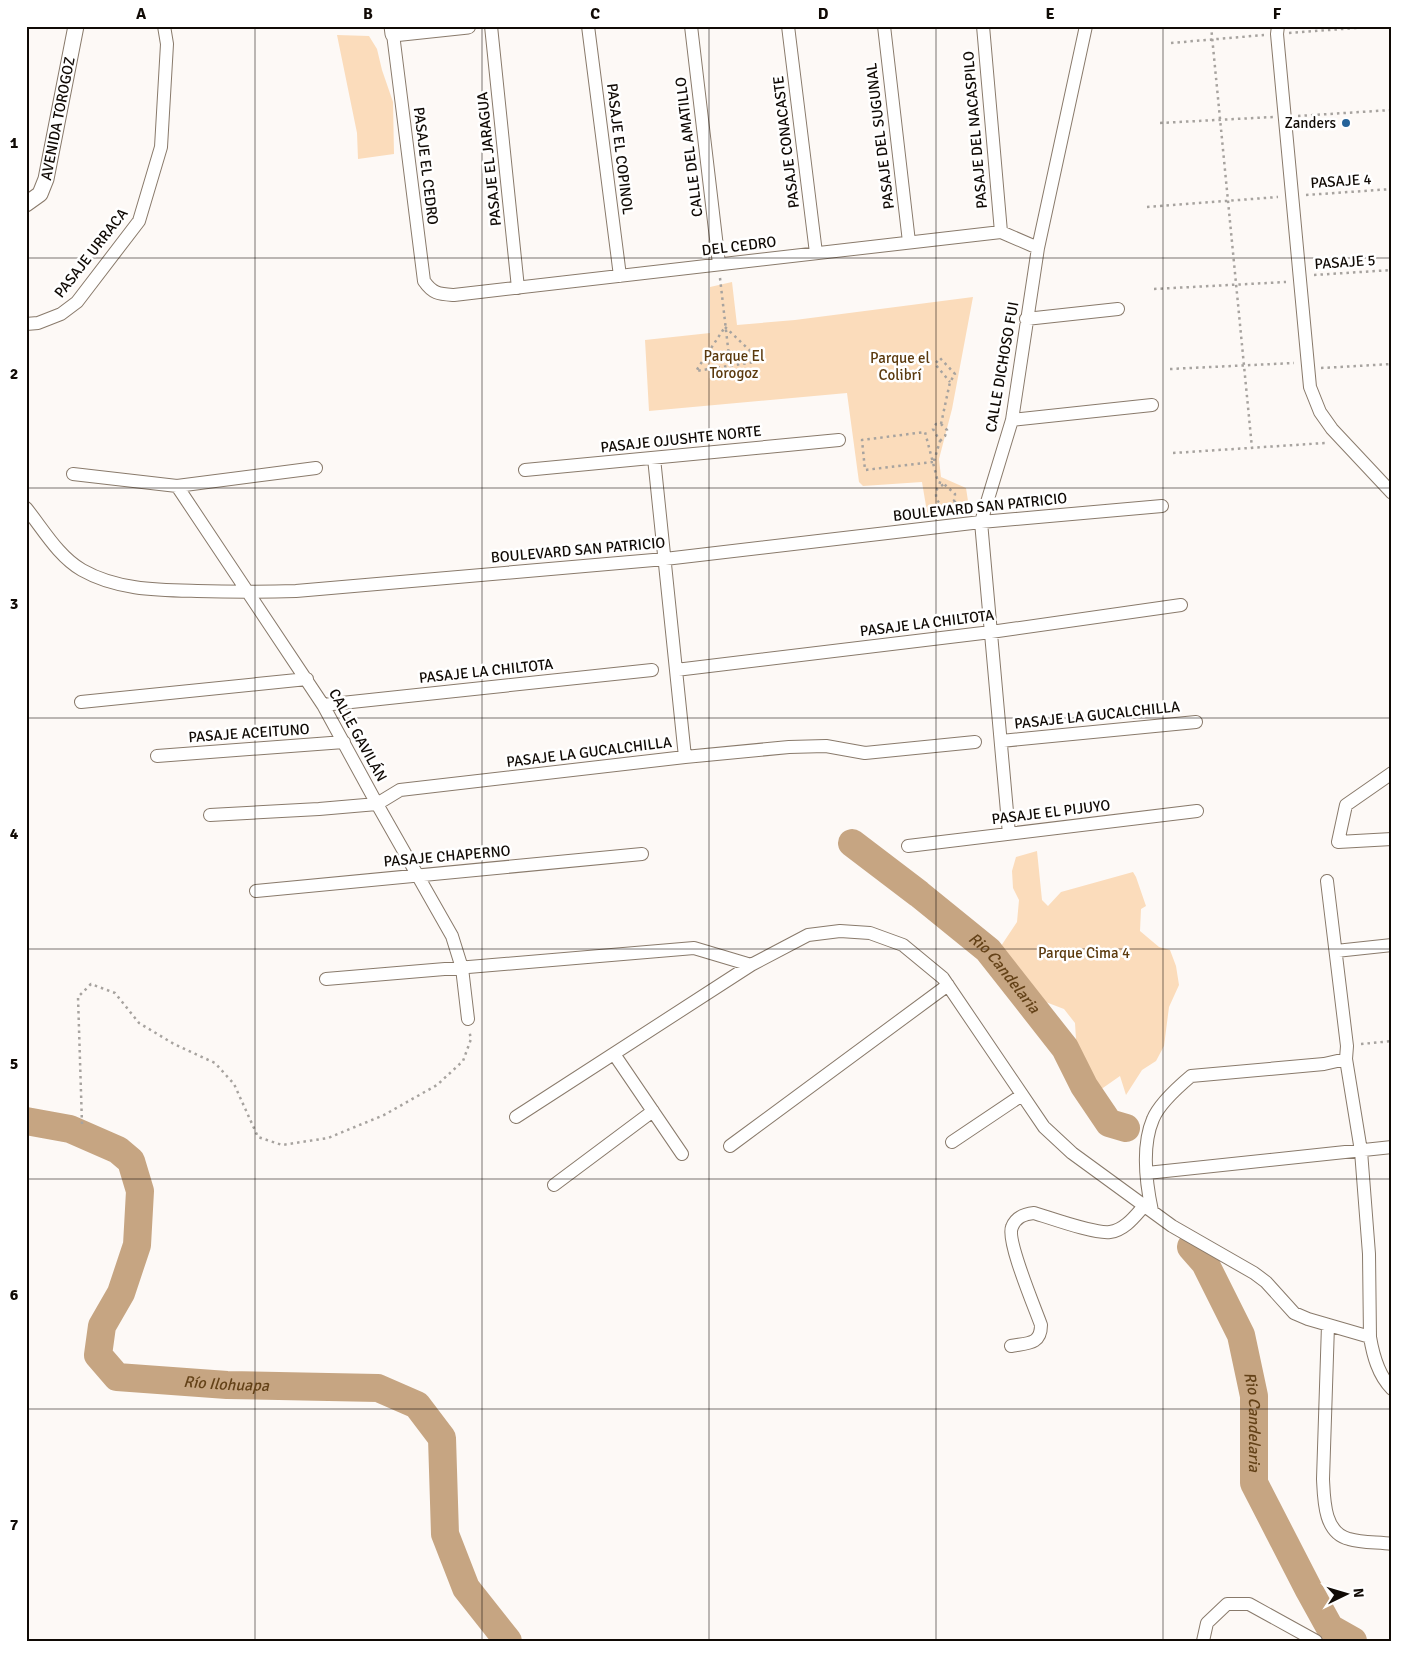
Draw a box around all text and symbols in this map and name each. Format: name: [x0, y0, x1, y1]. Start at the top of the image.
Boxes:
text: A: [136, 4, 147, 24]
text: B: [363, 4, 373, 24]
text: C: [590, 4, 600, 24]
text: D: [818, 4, 829, 24]
text: E: [1045, 4, 1055, 24]
text: F: [1273, 4, 1282, 24]
street label: PASAJE DEL NACASPILO: [959, 50, 991, 210]
street label: AVENIDA TOROGOZ: [37, 55, 79, 182]
street label: PASAJE DEL SUGUNAL: [862, 62, 898, 210]
street label: PASAJE CONACASTE: [769, 75, 803, 209]
street label: CALLE DEL AMATILLO: [671, 76, 707, 218]
street label: PASAJE EL COPINOL: [603, 82, 637, 216]
street label: PASAJE EL JARAGUA: [473, 91, 505, 227]
street label: PASAJE EL CEDRO: [410, 106, 442, 226]
place label: Zanders: [1284, 114, 1336, 132]
marker: Zanders: [1340, 117, 1352, 129]
text: 1: [10, 133, 19, 153]
street label: PASAJE 4: [1310, 170, 1372, 192]
street label: PASAJE URRACA: [51, 205, 131, 301]
street label: DEL CEDRO: [701, 232, 777, 260]
street label: PASAJE 5: [1314, 251, 1376, 273]
street label: CALLE DICHOSO FUI: [982, 300, 1022, 434]
park label: Parque El Torogoz: [704, 347, 764, 382]
park label: Parque el Colibrí: [870, 349, 930, 384]
text: 2: [10, 364, 18, 384]
street label: PASAJE OJUSHTE NORTE: [600, 422, 762, 456]
street label: BOULEVARD SAN PATRICIO: [892, 489, 1068, 525]
street label: BOULEVARD SAN PATRICIO: [490, 533, 666, 567]
text: 3: [10, 594, 18, 614]
street label: PASAJE LA CHILTOTA: [859, 606, 995, 640]
street label: PASAJE LA CHILTOTA: [418, 655, 554, 687]
street label: CALLE GAVILÁN: [325, 685, 392, 785]
street label: PASAJE LA GUCALCHILLA: [1013, 697, 1181, 733]
street label: PASAJE ACEITUNO: [188, 720, 310, 746]
street label: PASAJE LA GUCALCHILLA: [505, 733, 673, 771]
street label: PASAJE EL PIJUYO: [991, 796, 1111, 828]
text: 4: [10, 824, 19, 844]
street label: PASAJE CHAPERNO: [383, 841, 511, 871]
water label: Rio Candelaria: [964, 928, 1045, 1018]
park label: Parque Cima 4: [1038, 944, 1130, 962]
text: 5: [10, 1054, 18, 1074]
text: 6: [10, 1285, 19, 1305]
water label: Rio Candelaria: [1239, 1370, 1264, 1473]
water label: Río Ilohuapa: [183, 1372, 270, 1396]
text: 7: [10, 1515, 19, 1535]
north arrow: [1320, 1570, 1370, 1620]
text: N: [1350, 1587, 1367, 1599]

